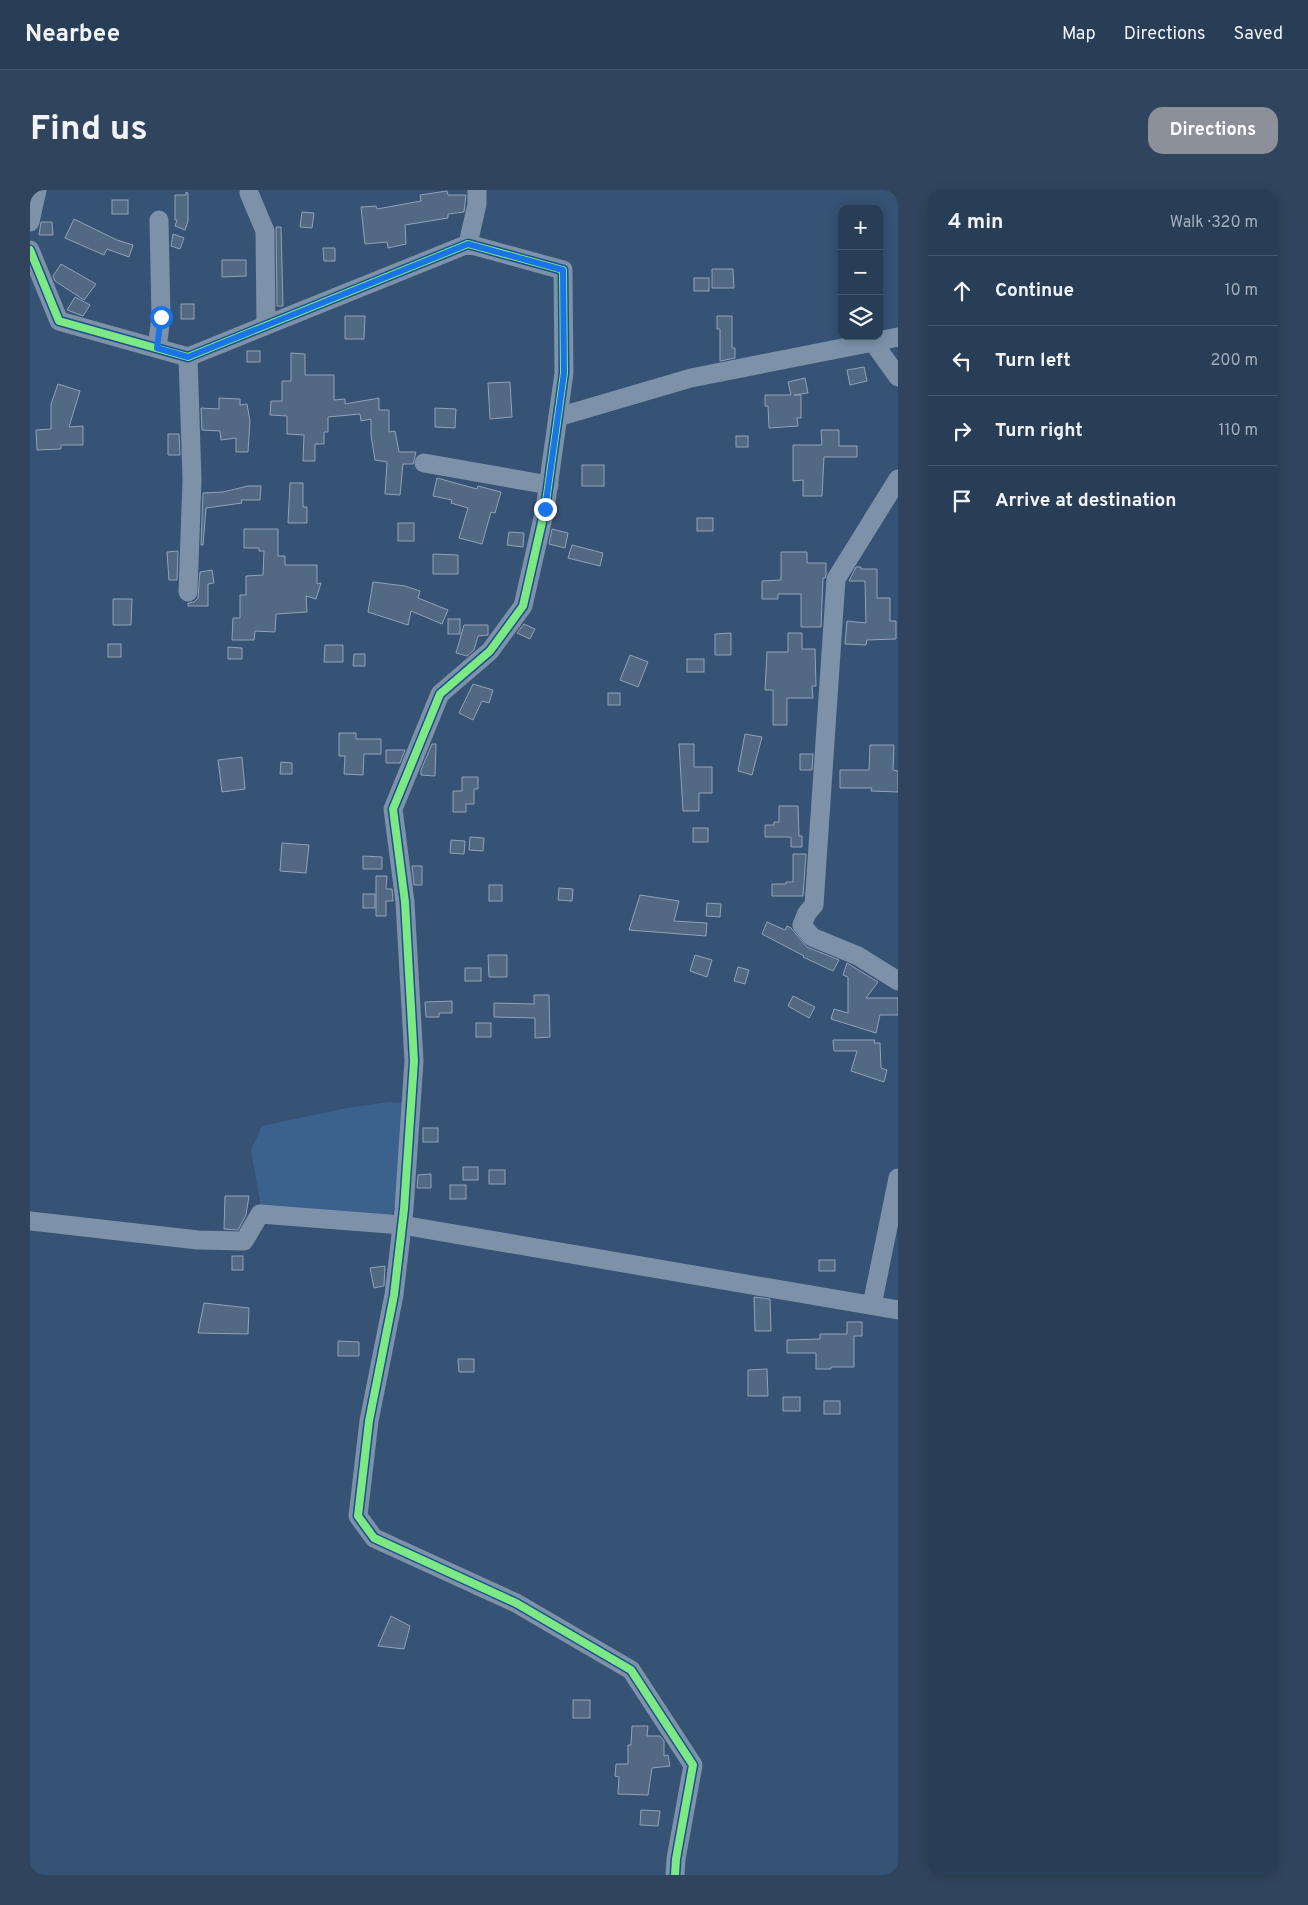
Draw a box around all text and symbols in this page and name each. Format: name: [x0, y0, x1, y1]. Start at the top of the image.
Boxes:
text: Nearbee: [25, 20, 120, 50]
text: Map: [1062, 23, 1096, 46]
text: Directions: [1124, 23, 1206, 46]
text: Saved: [1234, 23, 1283, 46]
button: Directions: [1148, 107, 1278, 154]
text: Find us: [30, 108, 148, 152]
map controls: [838, 205, 883, 340]
button: +: [838, 205, 883, 250]
text: 4 min: [948, 209, 1004, 236]
text: Walk · 320 m: [1170, 213, 1258, 233]
button: −: [838, 250, 883, 295]
icon: ahead: [948, 277, 976, 305]
text: Continue: [995, 279, 1074, 303]
text: 10 m: [1224, 281, 1258, 301]
button: layers: [838, 295, 883, 340]
route start: [150, 306, 173, 329]
icon: left: [948, 347, 976, 375]
text: Turn left: [995, 349, 1071, 373]
text: 200 m: [1210, 351, 1258, 371]
icon: right: [948, 417, 976, 445]
text: Turn right: [995, 419, 1083, 443]
text: 110 m: [1218, 421, 1258, 441]
icon: arrive: [948, 487, 976, 515]
text: Arrive at destination: [995, 489, 1176, 513]
route end: [534, 498, 557, 521]

